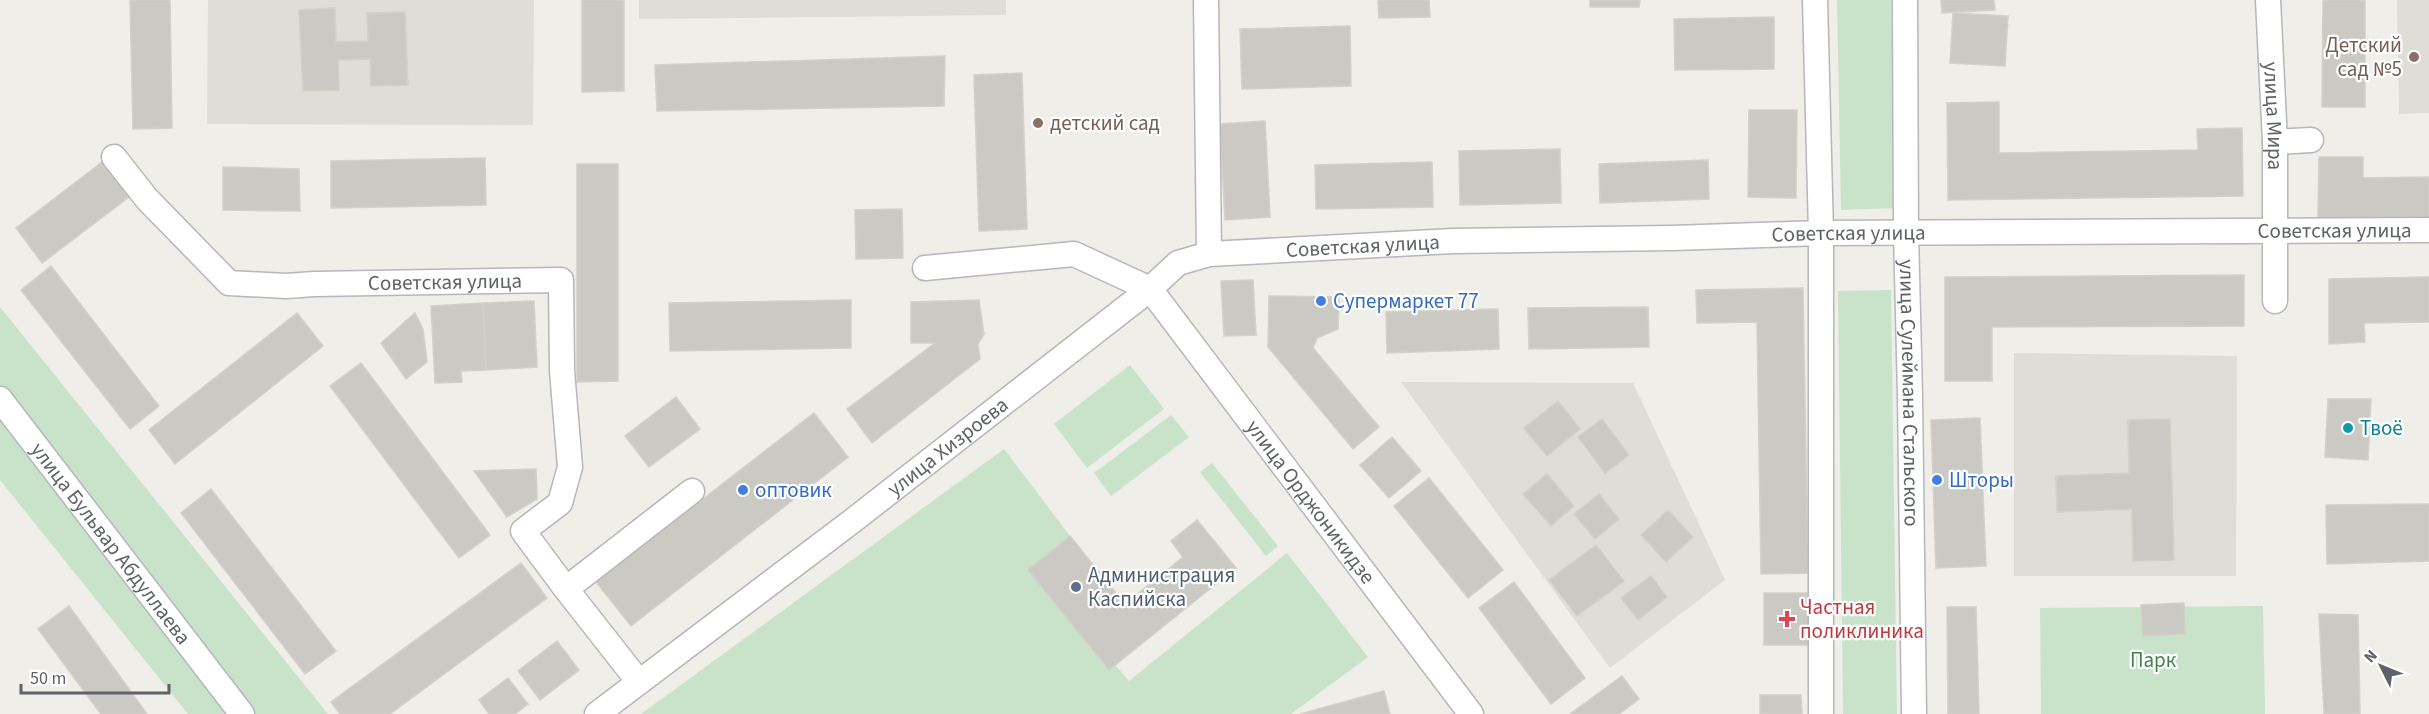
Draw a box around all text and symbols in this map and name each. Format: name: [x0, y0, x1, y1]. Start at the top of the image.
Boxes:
place label: Детский сад №5: [2325, 30, 2402, 84]
marker: Детский сад №5: [2407, 50, 2421, 64]
street label: улица Мира: [2256, 61, 2290, 170]
place label: детский сад: [1050, 108, 1160, 138]
marker: детский сад: [1031, 116, 1045, 130]
street label: Советская улица: [2257, 215, 2412, 246]
street label: Советская улица: [1771, 217, 1926, 250]
street label: Советская улица: [1285, 227, 1441, 265]
street label: улица Сулеймана Стальского: [1892, 259, 1927, 527]
street label: Советская улица: [368, 266, 522, 298]
place label: Супермаркет 77: [1333, 286, 1479, 316]
marker: Супермаркет 77: [1314, 294, 1328, 308]
street label: улица Хизроева: [881, 390, 1015, 503]
street label: улица Орджоникидзе: [1239, 413, 1383, 590]
place label: Твоё: [2360, 413, 2403, 443]
marker: Твоё: [2341, 421, 2355, 435]
street label: улица Бульвар Абдуллаева: [24, 436, 198, 651]
place label: Шторы: [1949, 465, 2014, 495]
marker: Шторы: [1930, 473, 1944, 487]
place label: оптовик: [755, 475, 832, 505]
marker: оптовик: [736, 483, 750, 497]
place label: Администрация Каспийска: [1088, 560, 1235, 614]
marker: Администрация Каспийска: [1069, 580, 1083, 594]
place label: Частная поликлиника: [1800, 592, 1924, 646]
marker: Частная поликлиника: [1778, 610, 1796, 628]
north arrow: [2351, 636, 2411, 696]
park label: Парк: [2130, 645, 2177, 675]
text: N: [2359, 645, 2382, 668]
scale bar: [21, 657, 170, 695]
text: 50 m: [30, 666, 66, 691]

